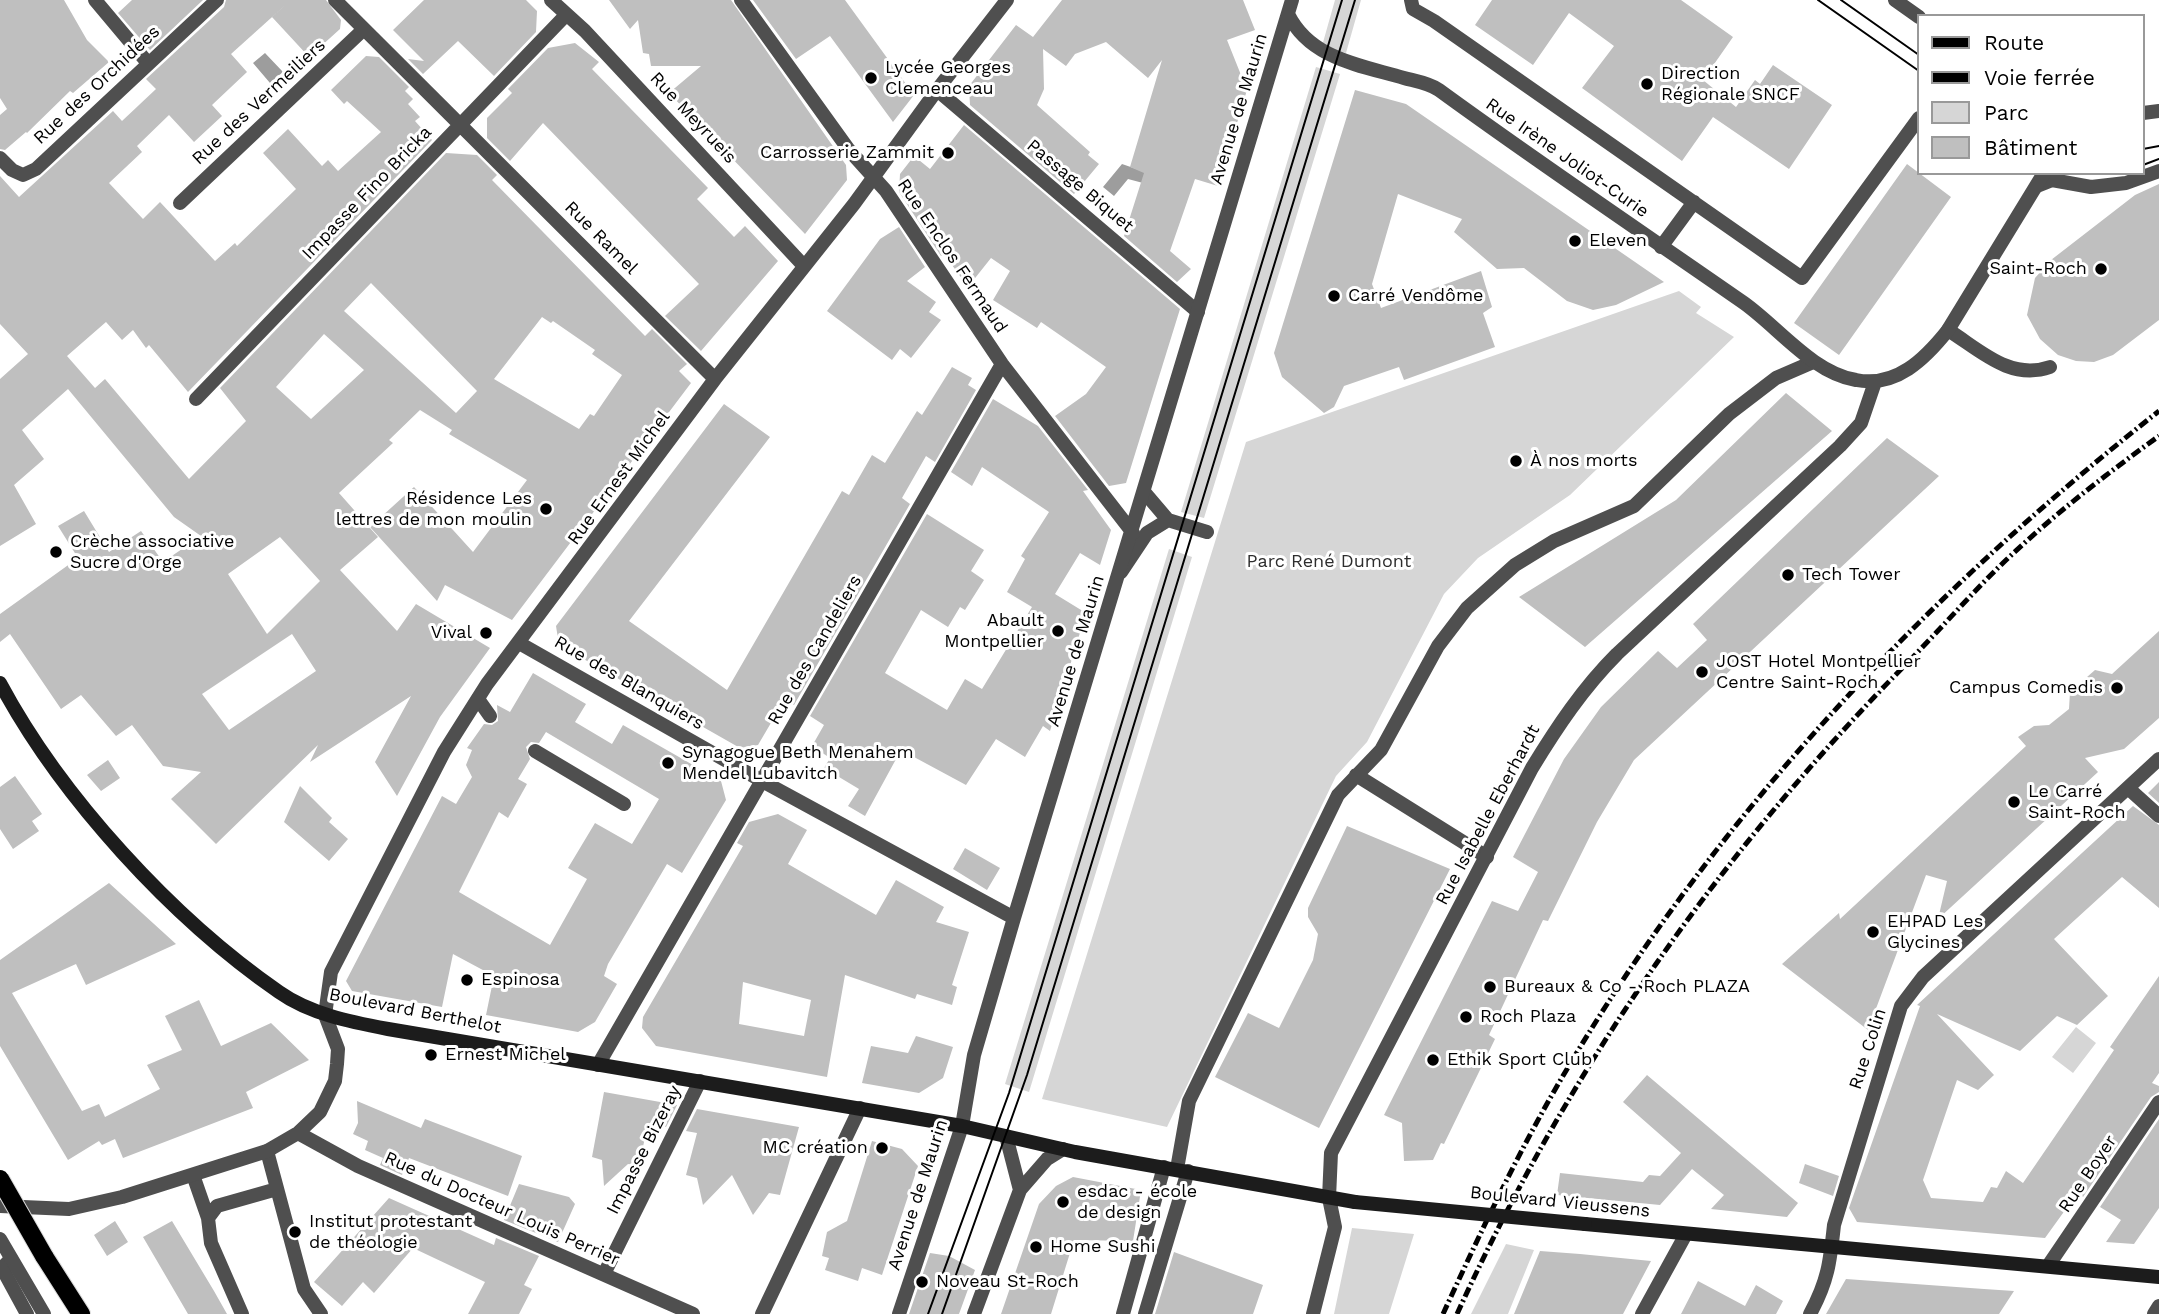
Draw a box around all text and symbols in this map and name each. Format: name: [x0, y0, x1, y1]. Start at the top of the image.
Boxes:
legend: [1918, 14, 2145, 175]
street label: Rue des Orchidées: [29, 21, 165, 149]
text: Route: [1984, 30, 2044, 55]
street label: Avenue de Maurin: [1206, 31, 1272, 187]
street label: Rue des Vermeiliers: [188, 35, 330, 169]
place label: Lycée Georges Clemenceau: [885, 57, 1011, 100]
place label: Direction Régionale SNCF: [1661, 63, 1800, 106]
text: Voie ferrée: [1984, 65, 2095, 90]
street label: Rue Meyrueis: [645, 68, 741, 168]
marker: Lycée Georges Clemenceau: [863, 70, 879, 86]
marker: Direction Régionale SNCF: [1639, 76, 1655, 92]
street label: Rue Irène Joliot-Curie: [1481, 94, 1653, 222]
text: Parc: [1984, 100, 2029, 125]
street label: Impasse Fino Bricka: [298, 122, 436, 264]
street label: Passage Biquet: [1022, 135, 1138, 237]
text: Bâtiment: [1984, 135, 2077, 160]
place label: Carrosserie Zammit: [760, 142, 934, 164]
marker: Carrosserie Zammit: [940, 145, 956, 161]
street label: Rue Enclos Fermaud: [892, 175, 1012, 337]
street label: Rue Ramel: [560, 197, 642, 279]
place label: Eleven: [1589, 230, 1647, 252]
marker: Eleven: [1567, 233, 1583, 249]
place label: Saint-Roch: [1989, 258, 2087, 280]
marker: Saint-Roch: [2093, 261, 2109, 277]
place label: Carré Vendôme: [1348, 285, 1483, 307]
marker: Carré Vendôme: [1326, 288, 1342, 304]
street label: Rue Ernest Michel: [563, 407, 675, 549]
place label: À nos morts: [1530, 450, 1637, 472]
marker: À nos morts: [1508, 453, 1524, 469]
place label: Résidence Les lettres de mon moulin: [336, 488, 532, 530]
marker: Résidence Les lettres de mon moulin: [538, 501, 554, 517]
place label: Crèche associative Sucre d'Orge: [70, 531, 234, 574]
marker: Crèche associative Sucre d'Orge: [48, 544, 64, 560]
park label: Parc René Dumont: [1247, 551, 1411, 573]
place label: Tech Tower: [1802, 564, 1901, 586]
marker: Tech Tower: [1780, 567, 1796, 583]
street label: Rue des Candeliers: [763, 571, 867, 729]
street label: Avenue de Maurin: [1043, 573, 1109, 729]
place label: Abault Montpellier: [944, 610, 1044, 652]
place label: Vival: [431, 622, 472, 644]
marker: Abault Montpellier: [1050, 623, 1066, 639]
marker: Vival: [478, 625, 494, 641]
street label: Rue des Blanquiers: [550, 631, 708, 735]
place label: JOST Hotel Montpellier Centre Saint-Roch: [1716, 651, 1921, 694]
marker: JOST Hotel Montpellier Centre Saint-Roch: [1694, 664, 1710, 680]
place label: Campus Comedis: [1949, 677, 2103, 699]
marker: Campus Comedis: [2109, 680, 2125, 696]
street label: Rue Isabelle Eberhardt: [1431, 721, 1545, 909]
place label: Synagogue Beth Menahem Mendel Lubavitch: [682, 742, 914, 784]
marker: Synagogue Beth Menahem Mendel Lubavitch: [660, 755, 676, 771]
place label: Le Carré Saint-Roch: [2028, 781, 2126, 824]
marker: Le Carré Saint-Roch: [2006, 794, 2022, 810]
place label: EHPAD Les Glycines: [1887, 911, 1983, 954]
marker: EHPAD Les Glycines: [1865, 924, 1881, 940]
place label: Espinosa: [481, 969, 560, 991]
marker: Espinosa: [459, 972, 475, 988]
place label: Bureaux & Co - Roch PLAZA: [1504, 976, 1750, 998]
marker: Bureaux & Co - Roch PLAZA: [1482, 979, 1498, 995]
street label: Boulevard Berthelot: [327, 984, 503, 1038]
place label: Roch Plaza: [1480, 1006, 1576, 1028]
street label: Rue Colin: [1845, 1006, 1891, 1092]
marker: Roch Plaza: [1458, 1009, 1474, 1025]
place label: Ernest Michel: [445, 1044, 566, 1066]
marker: Ernest Michel: [423, 1047, 439, 1063]
place label: Ethik Sport Club: [1447, 1049, 1592, 1071]
marker: Ethik Sport Club: [1425, 1052, 1441, 1068]
street label: Impasse Bizeray: [602, 1082, 686, 1218]
street label: Avenue de Maurin: [883, 1117, 953, 1273]
street label: Rue Boyer: [2054, 1131, 2122, 1217]
place label: MC création: [763, 1137, 868, 1159]
marker: MC création: [874, 1140, 890, 1156]
street label: Rue du Docteur Louis Perrier: [381, 1147, 623, 1271]
place label: esdac - école de design: [1077, 1181, 1197, 1224]
street label: Boulevard Vieussens: [1469, 1182, 1651, 1222]
marker: esdac - école de design: [1055, 1194, 1071, 1210]
place label: Institut protestant de théologie: [309, 1211, 472, 1254]
marker: Institut protestant de théologie: [287, 1224, 303, 1240]
place label: Home Sushi: [1050, 1236, 1156, 1258]
marker: Home Sushi: [1028, 1239, 1044, 1255]
place label: Noveau St-Roch: [936, 1271, 1079, 1293]
marker: Noveau St-Roch: [914, 1274, 930, 1290]

